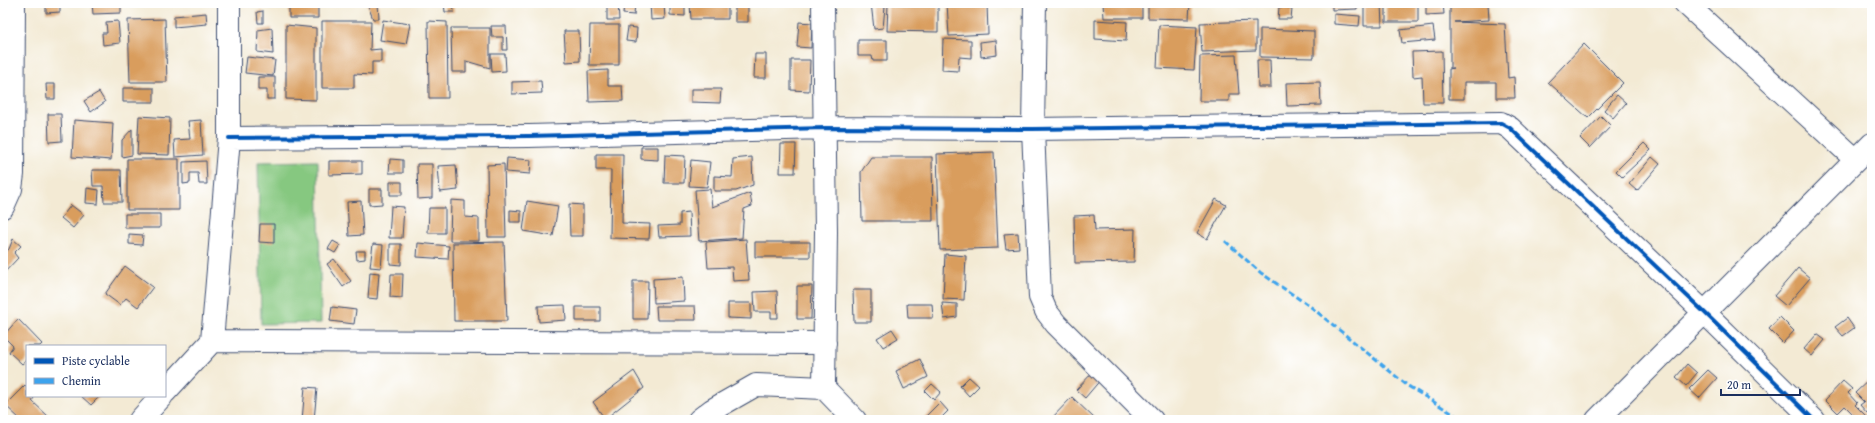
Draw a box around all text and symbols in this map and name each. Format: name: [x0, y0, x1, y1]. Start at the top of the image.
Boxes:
legend: [26, 345, 166, 397]
text: Piste cyclable: [62, 352, 130, 369]
scale bar: [1721, 371, 1800, 397]
text: Chemin: [62, 372, 101, 389]
text: 20 m: [1727, 376, 1751, 393]

